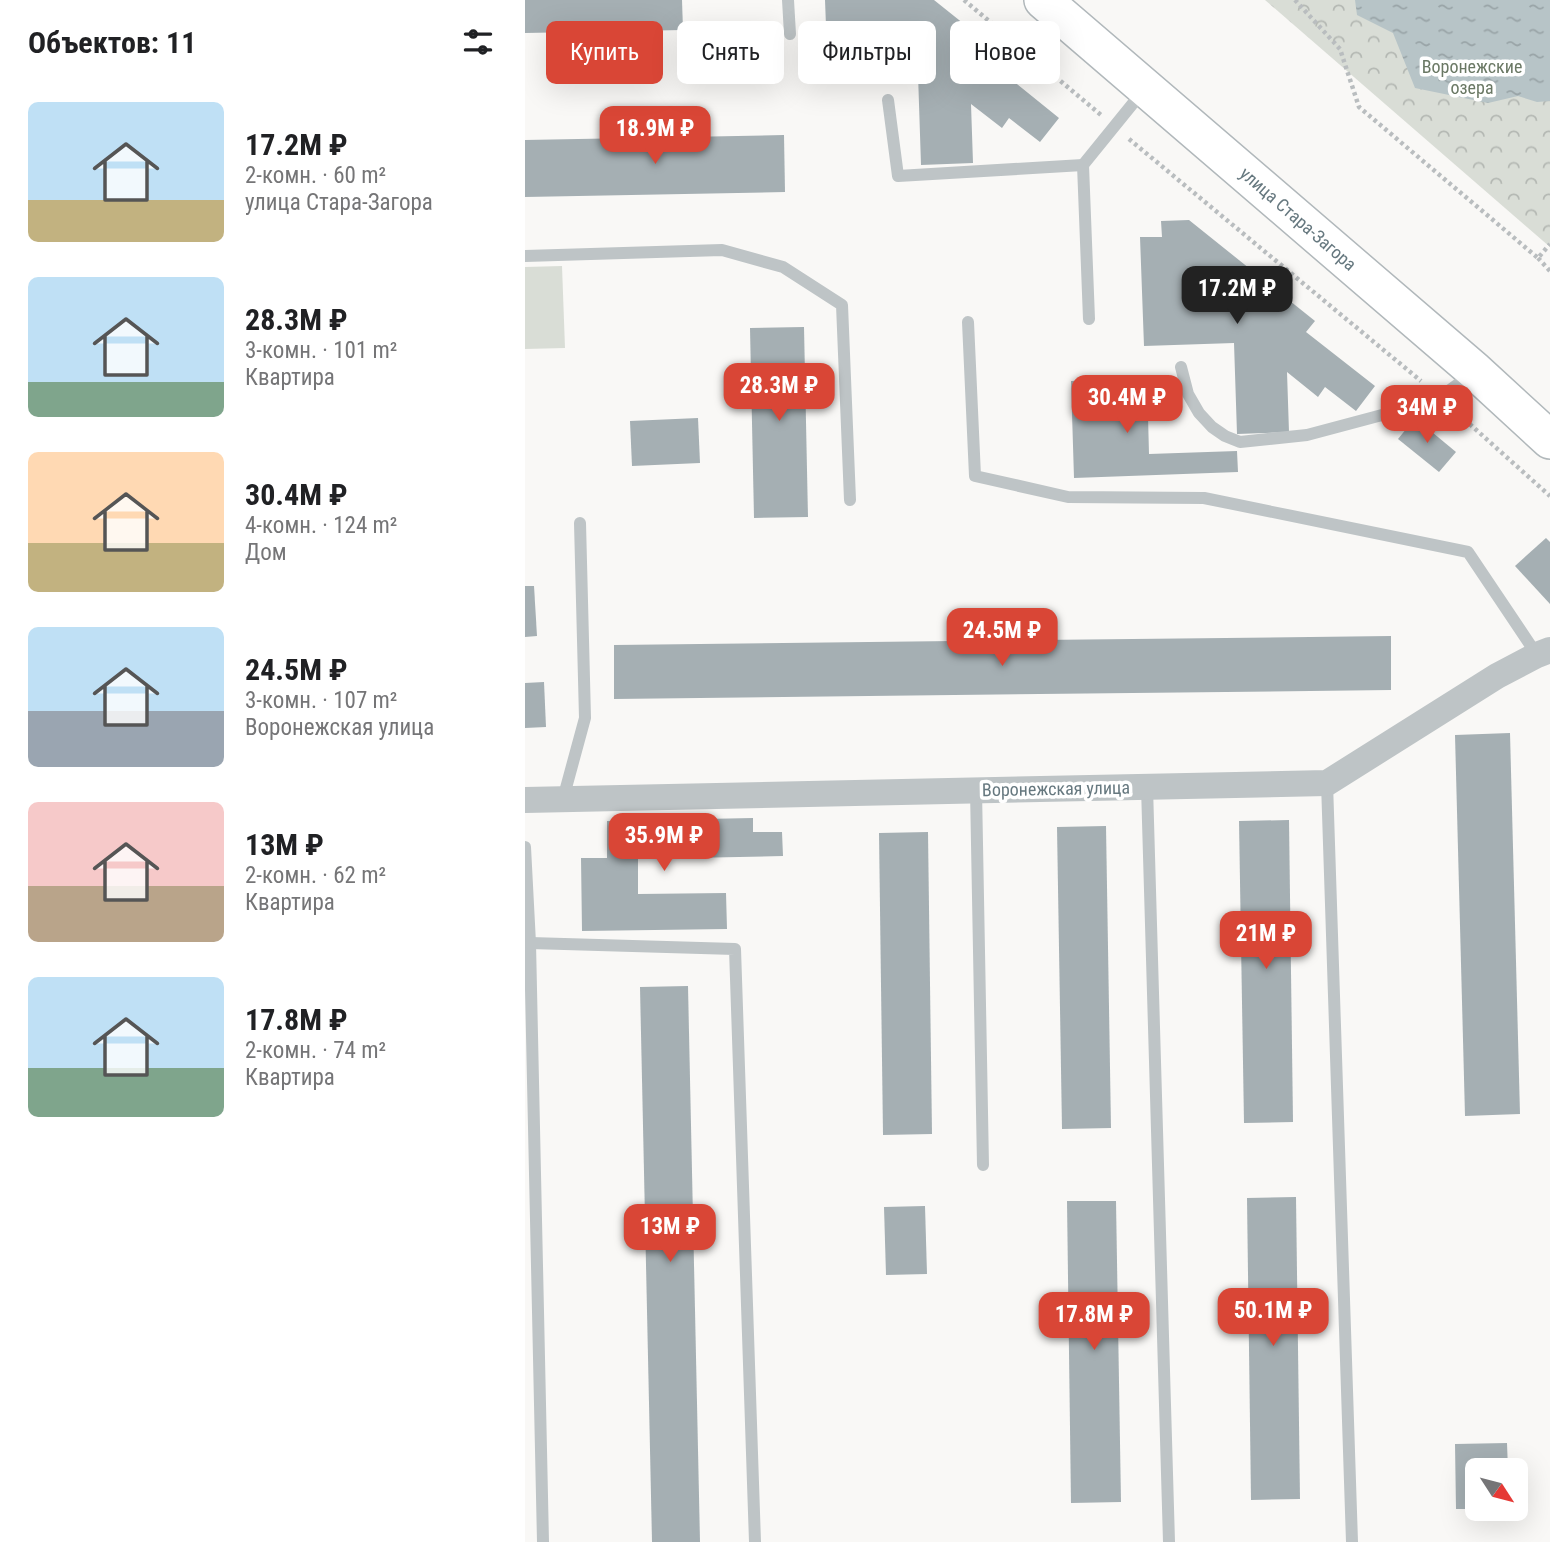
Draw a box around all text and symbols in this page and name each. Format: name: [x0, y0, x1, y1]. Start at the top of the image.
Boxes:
chip: Купить: [546, 21, 663, 84]
chip: Снять: [677, 21, 784, 84]
chip: Фильтры: [798, 21, 936, 84]
chip: Новое: [950, 21, 1060, 84]
icon: filters: [459, 23, 497, 61]
text: Объектов: 11: [28, 25, 196, 60]
park label: Воронежские озера: [1422, 56, 1522, 98]
pin: 18.9M ₽: [590, 106, 720, 166]
text: 18.9M ₽: [616, 115, 694, 142]
text: 17.2M ₽: [245, 127, 348, 162]
icon: home: [84, 130, 168, 214]
text: 2-комн. · 60 m²: [245, 162, 386, 189]
street label: улица Стара-Загора: [1236, 162, 1361, 275]
text: улица Стара-Загора: [245, 189, 433, 216]
pin: 17.2M ₽: [1172, 266, 1302, 326]
text: 17.2M ₽: [1198, 275, 1276, 302]
text: 28.3M ₽: [245, 302, 348, 337]
icon: home: [84, 305, 168, 389]
text: 3-комн. · 101 m²: [245, 337, 397, 364]
text: Квартира: [245, 364, 335, 391]
pin: 28.3M ₽: [714, 364, 844, 423]
text: 28.3M ₽: [740, 372, 818, 399]
pin: 30.4M ₽: [1062, 376, 1192, 435]
text: 30.4M ₽: [1088, 384, 1166, 411]
pin: 34M ₽: [1378, 386, 1476, 445]
text: 34M ₽: [1397, 394, 1457, 421]
text: 30.4M ₽: [245, 477, 348, 512]
icon: home: [84, 480, 168, 564]
text: 4-комн. · 124 m²: [245, 512, 397, 539]
text: Дом: [245, 539, 287, 566]
pin: 24.5M ₽: [937, 608, 1067, 668]
text: 24.5M ₽: [963, 617, 1041, 644]
text: 24.5M ₽: [245, 652, 348, 687]
icon: home: [84, 655, 168, 739]
text: 3-комн. · 107 m²: [245, 687, 397, 714]
text: Воронежская улица: [245, 714, 434, 741]
street label: Воронежская улица: [982, 777, 1130, 800]
pin: 35.9M ₽: [599, 814, 729, 873]
text: 35.9M ₽: [625, 822, 703, 849]
text: 13M ₽: [245, 827, 324, 862]
icon: home: [84, 830, 168, 914]
text: 2-комн. · 62 m²: [245, 862, 386, 889]
text: Квартира: [245, 889, 335, 916]
pin: 21M ₽: [1217, 912, 1315, 971]
text: 21M ₽: [1236, 920, 1296, 947]
text: 17.8M ₽: [245, 1002, 348, 1037]
icon: home: [84, 1005, 168, 1089]
text: 2-комн. · 74 m²: [245, 1037, 386, 1064]
text: Квартира: [245, 1064, 335, 1091]
pin: 13M ₽: [621, 1204, 719, 1264]
text: 13M ₽: [640, 1213, 700, 1240]
pin: 50.1M ₽: [1208, 1288, 1338, 1348]
pin: 17.8M ₽: [1029, 1292, 1159, 1352]
text: 50.1M ₽: [1234, 1297, 1312, 1324]
text: 17.8M ₽: [1055, 1301, 1133, 1328]
north arrow: [1465, 1458, 1528, 1521]
map controls: [1465, 1458, 1528, 1521]

